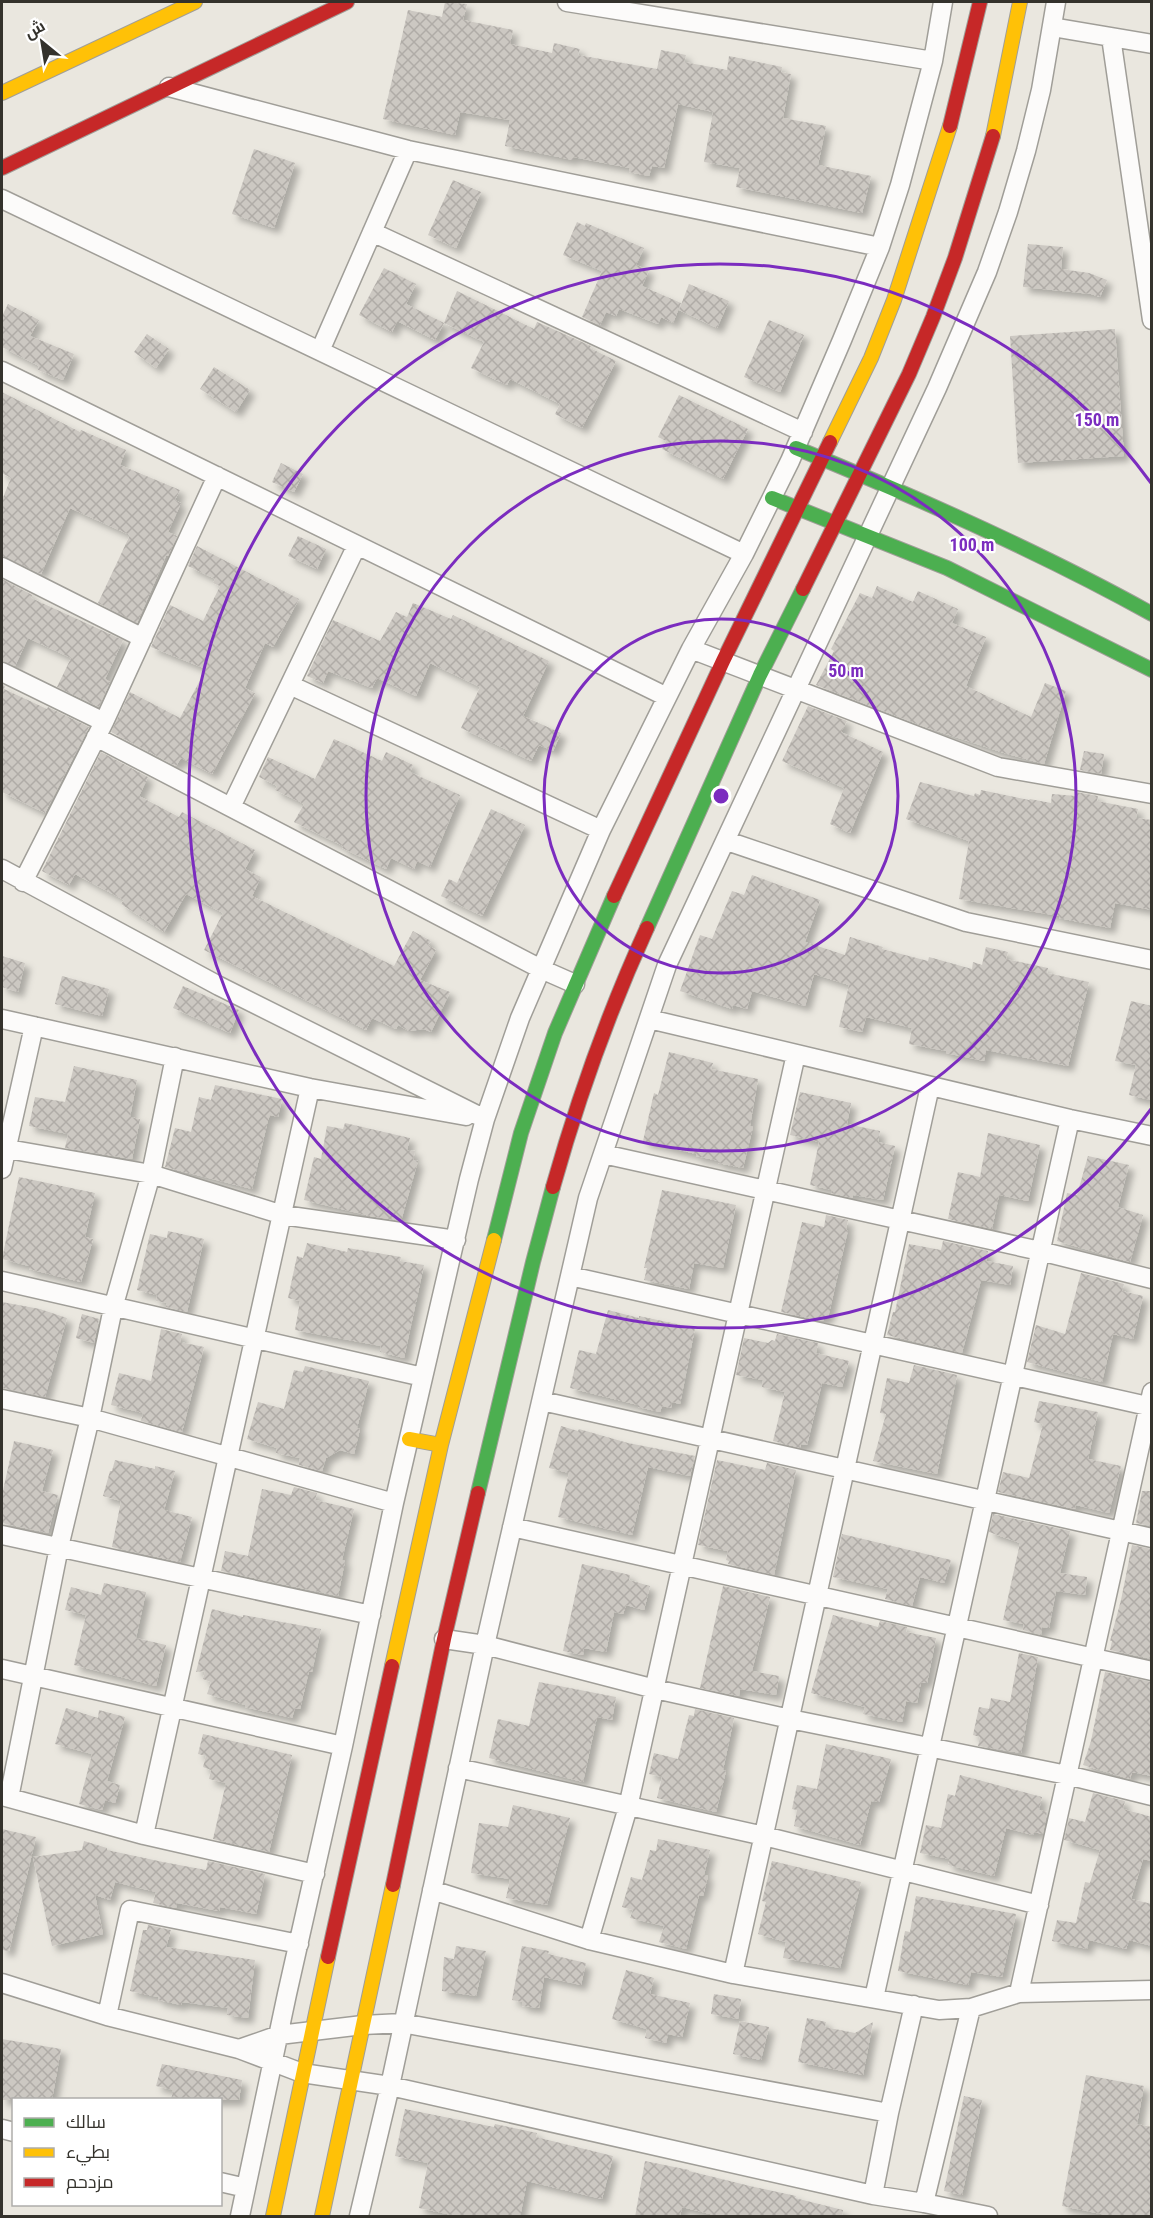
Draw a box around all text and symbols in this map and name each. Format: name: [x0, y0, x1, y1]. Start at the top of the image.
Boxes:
north arrow: [12, 12, 72, 72]
text: ش: [21, 16, 48, 43]
text: 150 m: [1075, 409, 1119, 430]
text: 100 m: [950, 534, 994, 555]
text: 50 m: [828, 660, 864, 681]
centre of rings: [711, 786, 731, 806]
legend: [12, 2098, 222, 2206]
text: سالك: [66, 2111, 106, 2132]
text: بطيء: [66, 2141, 110, 2166]
text: مزدحم: [66, 2171, 114, 2194]

